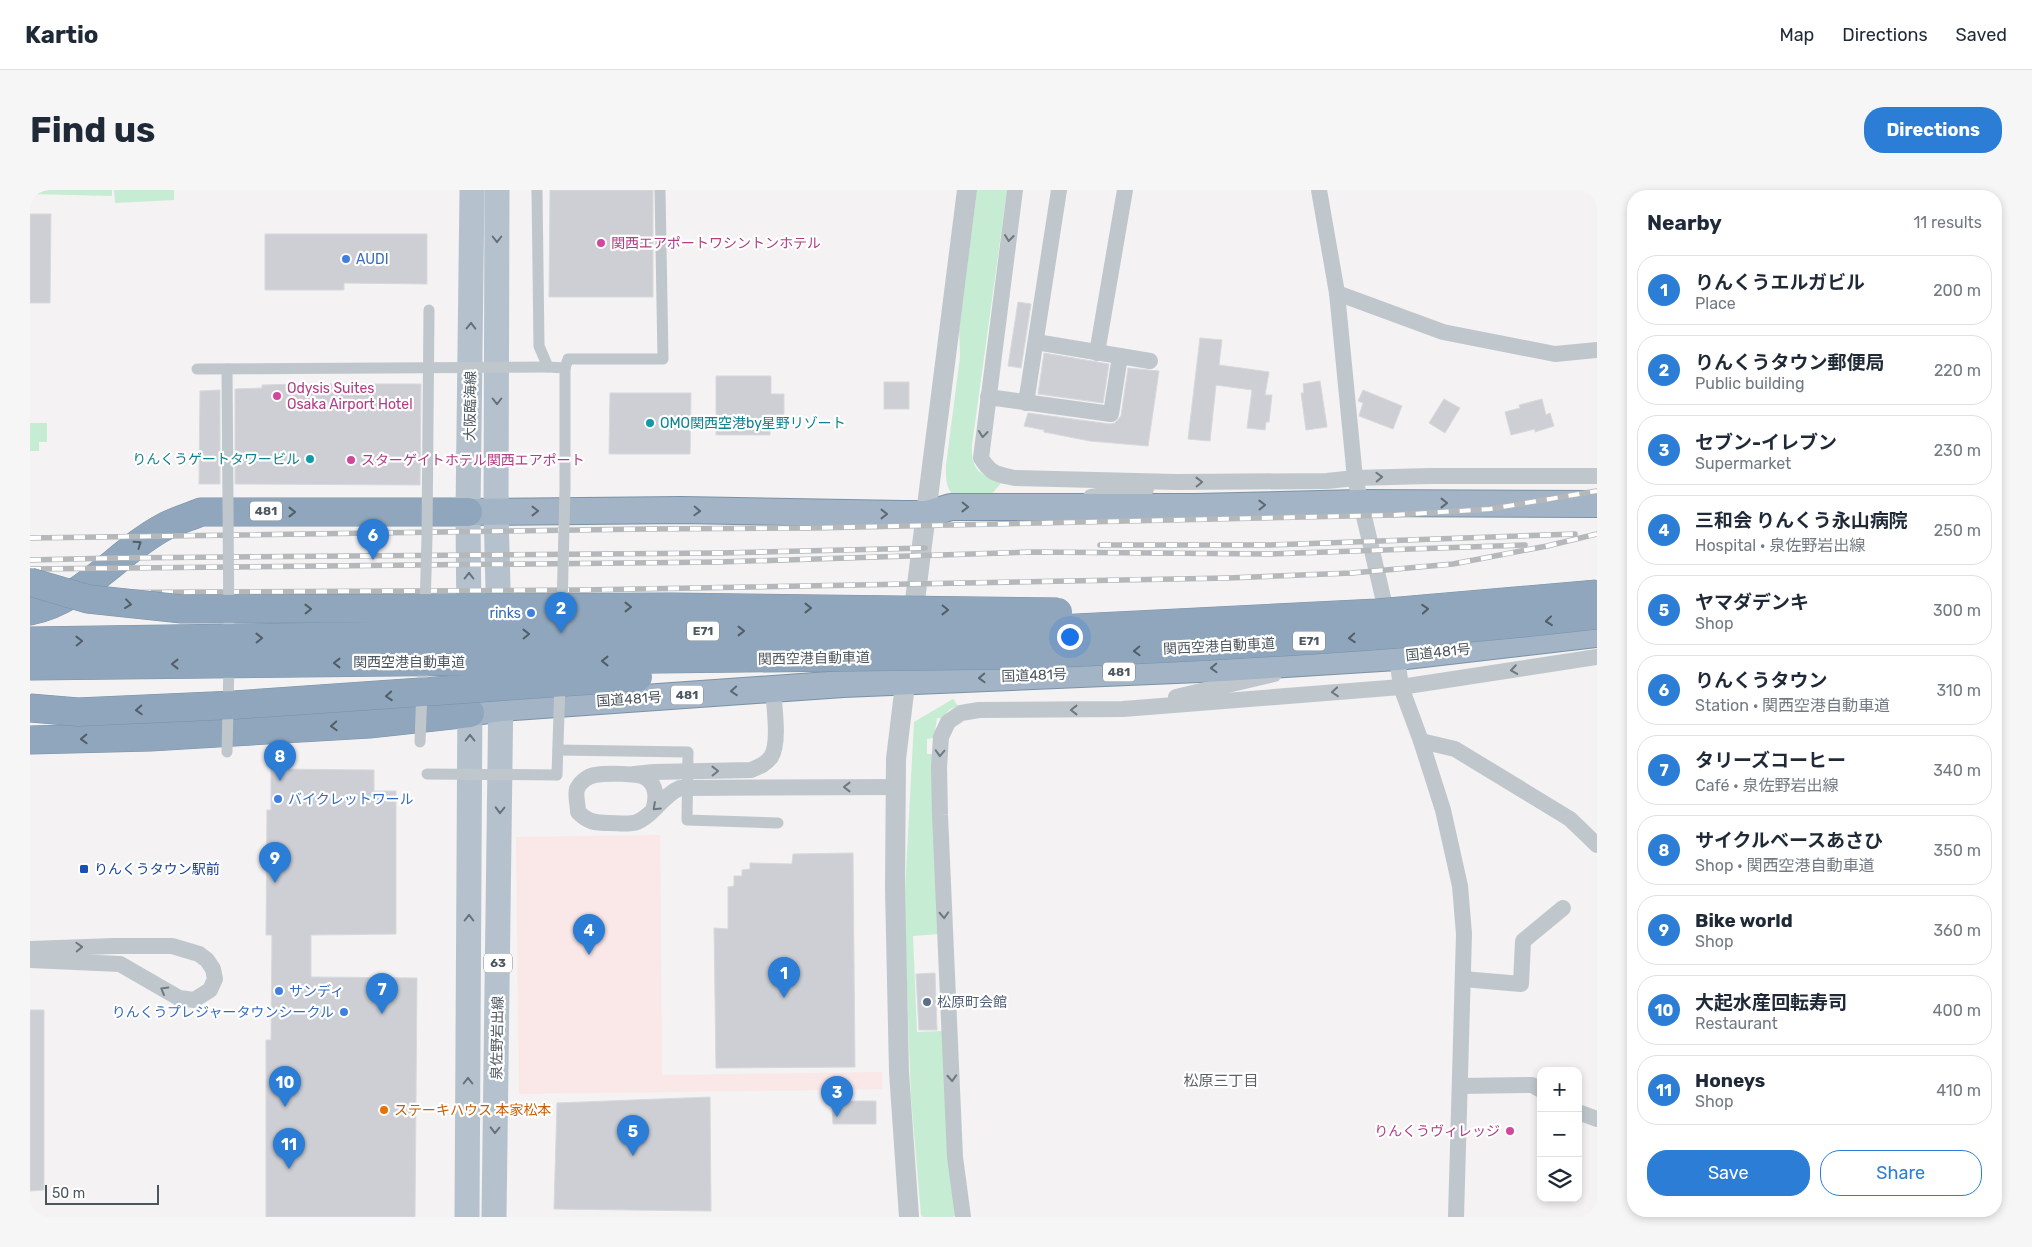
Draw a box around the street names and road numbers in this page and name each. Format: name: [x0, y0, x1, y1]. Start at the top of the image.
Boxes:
street label: 大阪臨海線: [461, 371, 480, 441]
road number: 481: [250, 502, 282, 521]
road number: E71: [687, 622, 719, 641]
road number: E71: [1293, 632, 1325, 651]
street label: 関西空港自動車道: [1163, 635, 1275, 658]
street label: 国道481号: [1405, 641, 1472, 664]
street label: 関西空港自動車道: [758, 649, 870, 668]
street label: 関西空港自動車道: [353, 654, 465, 671]
road number: 481: [1103, 662, 1135, 682]
street label: 国道481号: [1001, 666, 1067, 685]
road number: 481: [671, 686, 703, 704]
street label: 国道481号: [596, 689, 662, 710]
road number: 63: [484, 954, 512, 972]
street label: 泉佐野岩出線: [488, 996, 507, 1080]

